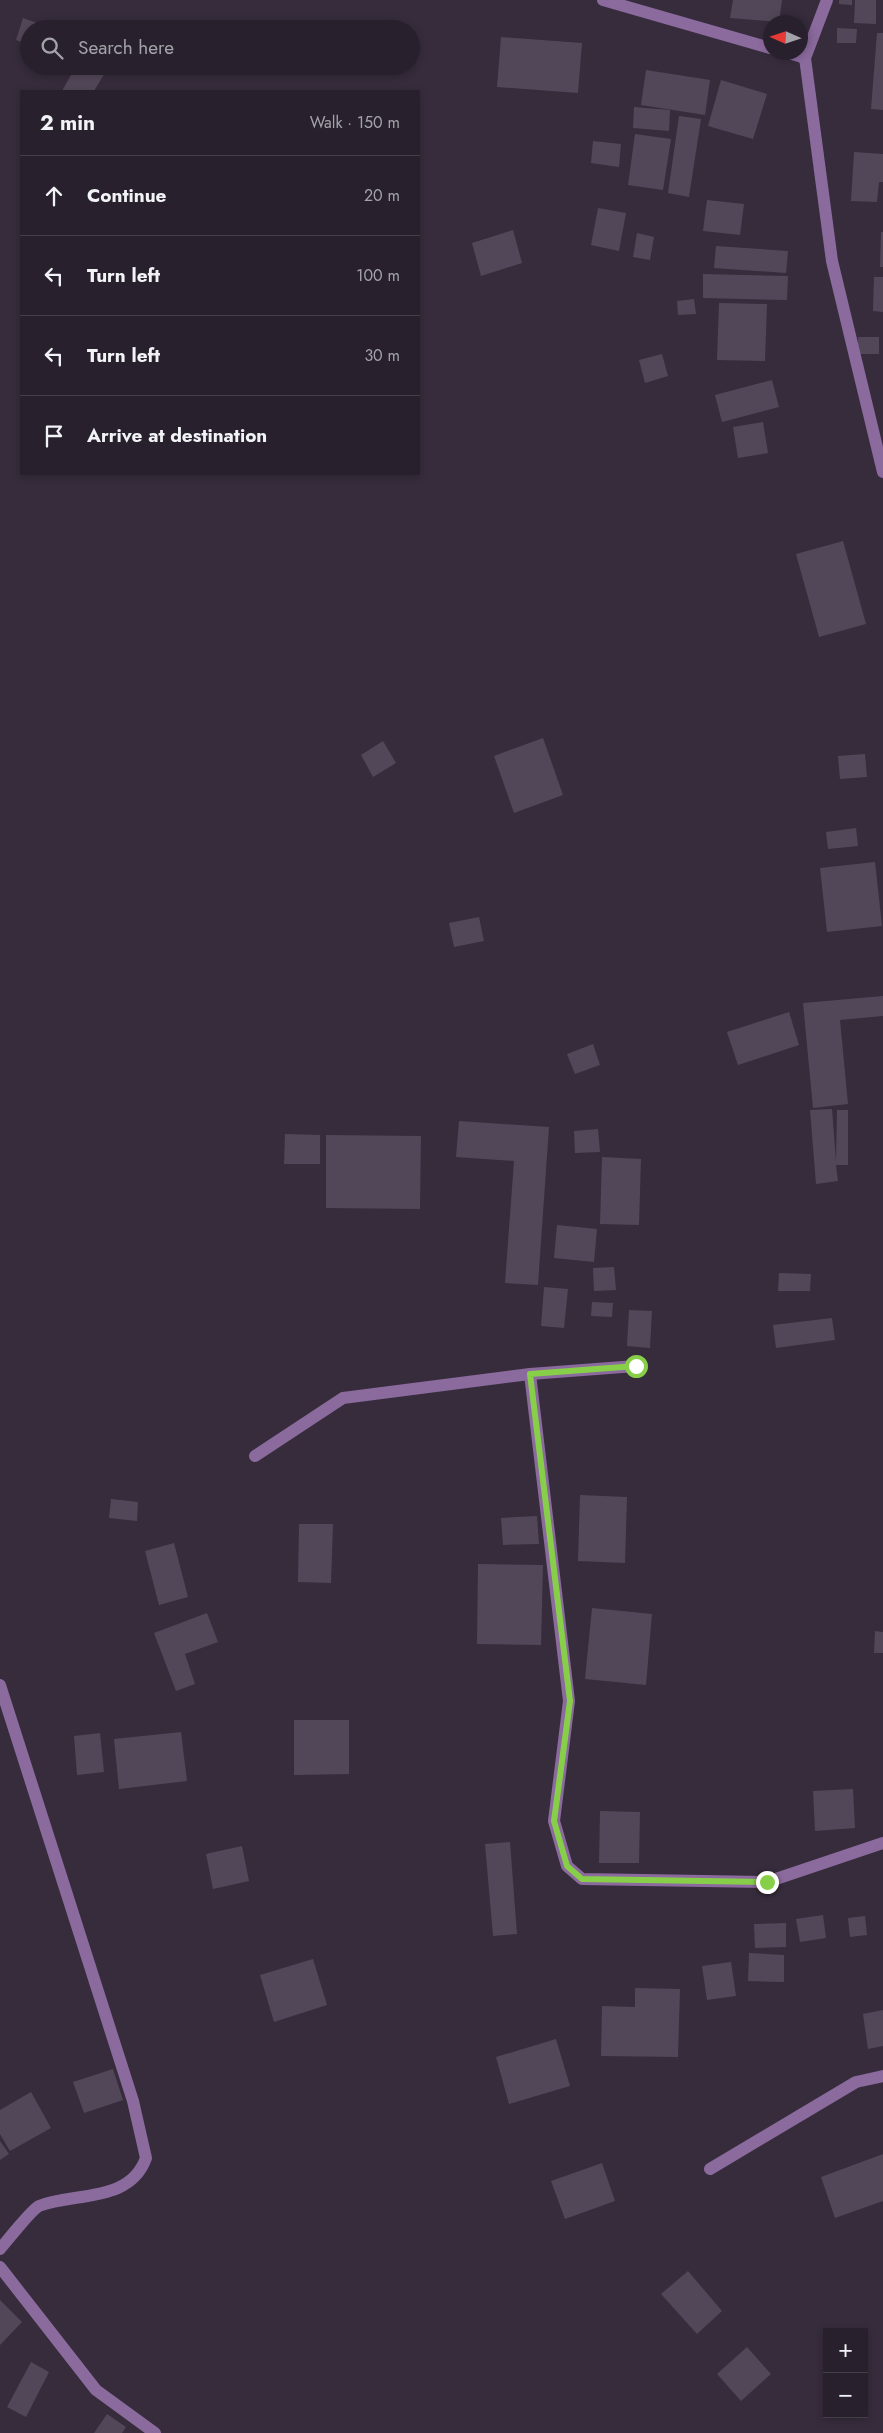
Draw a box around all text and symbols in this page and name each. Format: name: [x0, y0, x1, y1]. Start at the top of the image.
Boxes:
north arrow: [763, 15, 808, 60]
search box: [20, 20, 420, 75]
icon: search: [38, 34, 66, 62]
text: Search here: [78, 34, 174, 61]
text: 2 min: [40, 108, 95, 138]
text: Walk · 150 m: [310, 111, 400, 134]
icon: ahead: [40, 182, 68, 210]
text: Continue: [87, 182, 166, 209]
text: 20 m: [364, 184, 400, 207]
icon: left: [40, 262, 68, 290]
text: Turn left: [87, 262, 160, 289]
text: 100 m: [356, 264, 400, 287]
icon: left: [40, 342, 68, 370]
text: Turn left: [87, 342, 160, 369]
text: 30 m: [364, 344, 400, 367]
icon: arrive: [40, 422, 68, 450]
text: Arrive at destination: [87, 422, 267, 449]
route start: [625, 1355, 648, 1378]
route end: [756, 1871, 779, 1894]
map controls: [823, 2328, 868, 2418]
button: +: [823, 2328, 868, 2373]
button: −: [823, 2373, 868, 2418]

